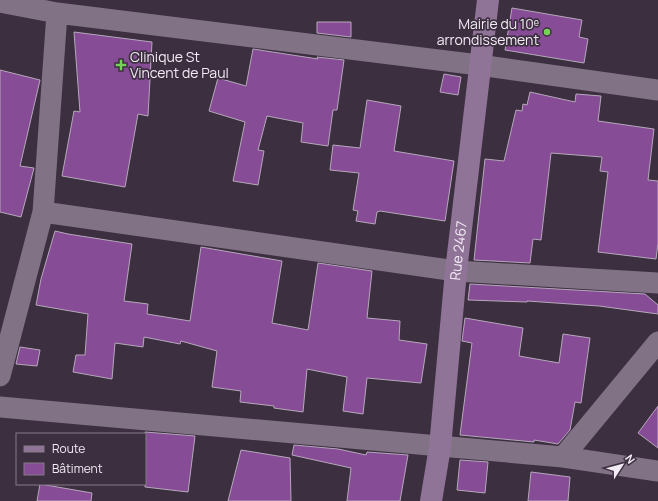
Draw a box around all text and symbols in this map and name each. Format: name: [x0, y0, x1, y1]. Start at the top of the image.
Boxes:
place label: Mairie du 10ᵉ arrondissement: [437, 14, 539, 49]
marker: Mairie du 10ᵉ arrondissement: [542, 27, 552, 37]
place label: Clinique St Vincent de Paul: [130, 47, 229, 82]
marker: Clinique St Vincent de Paul: [115, 59, 127, 71]
street label: Rue 2467: [445, 220, 471, 281]
legend: [16, 433, 146, 485]
text: Route: [52, 440, 85, 457]
north arrow: [602, 445, 642, 485]
text: N: [622, 451, 639, 467]
text: Bâtiment: [52, 460, 103, 477]

